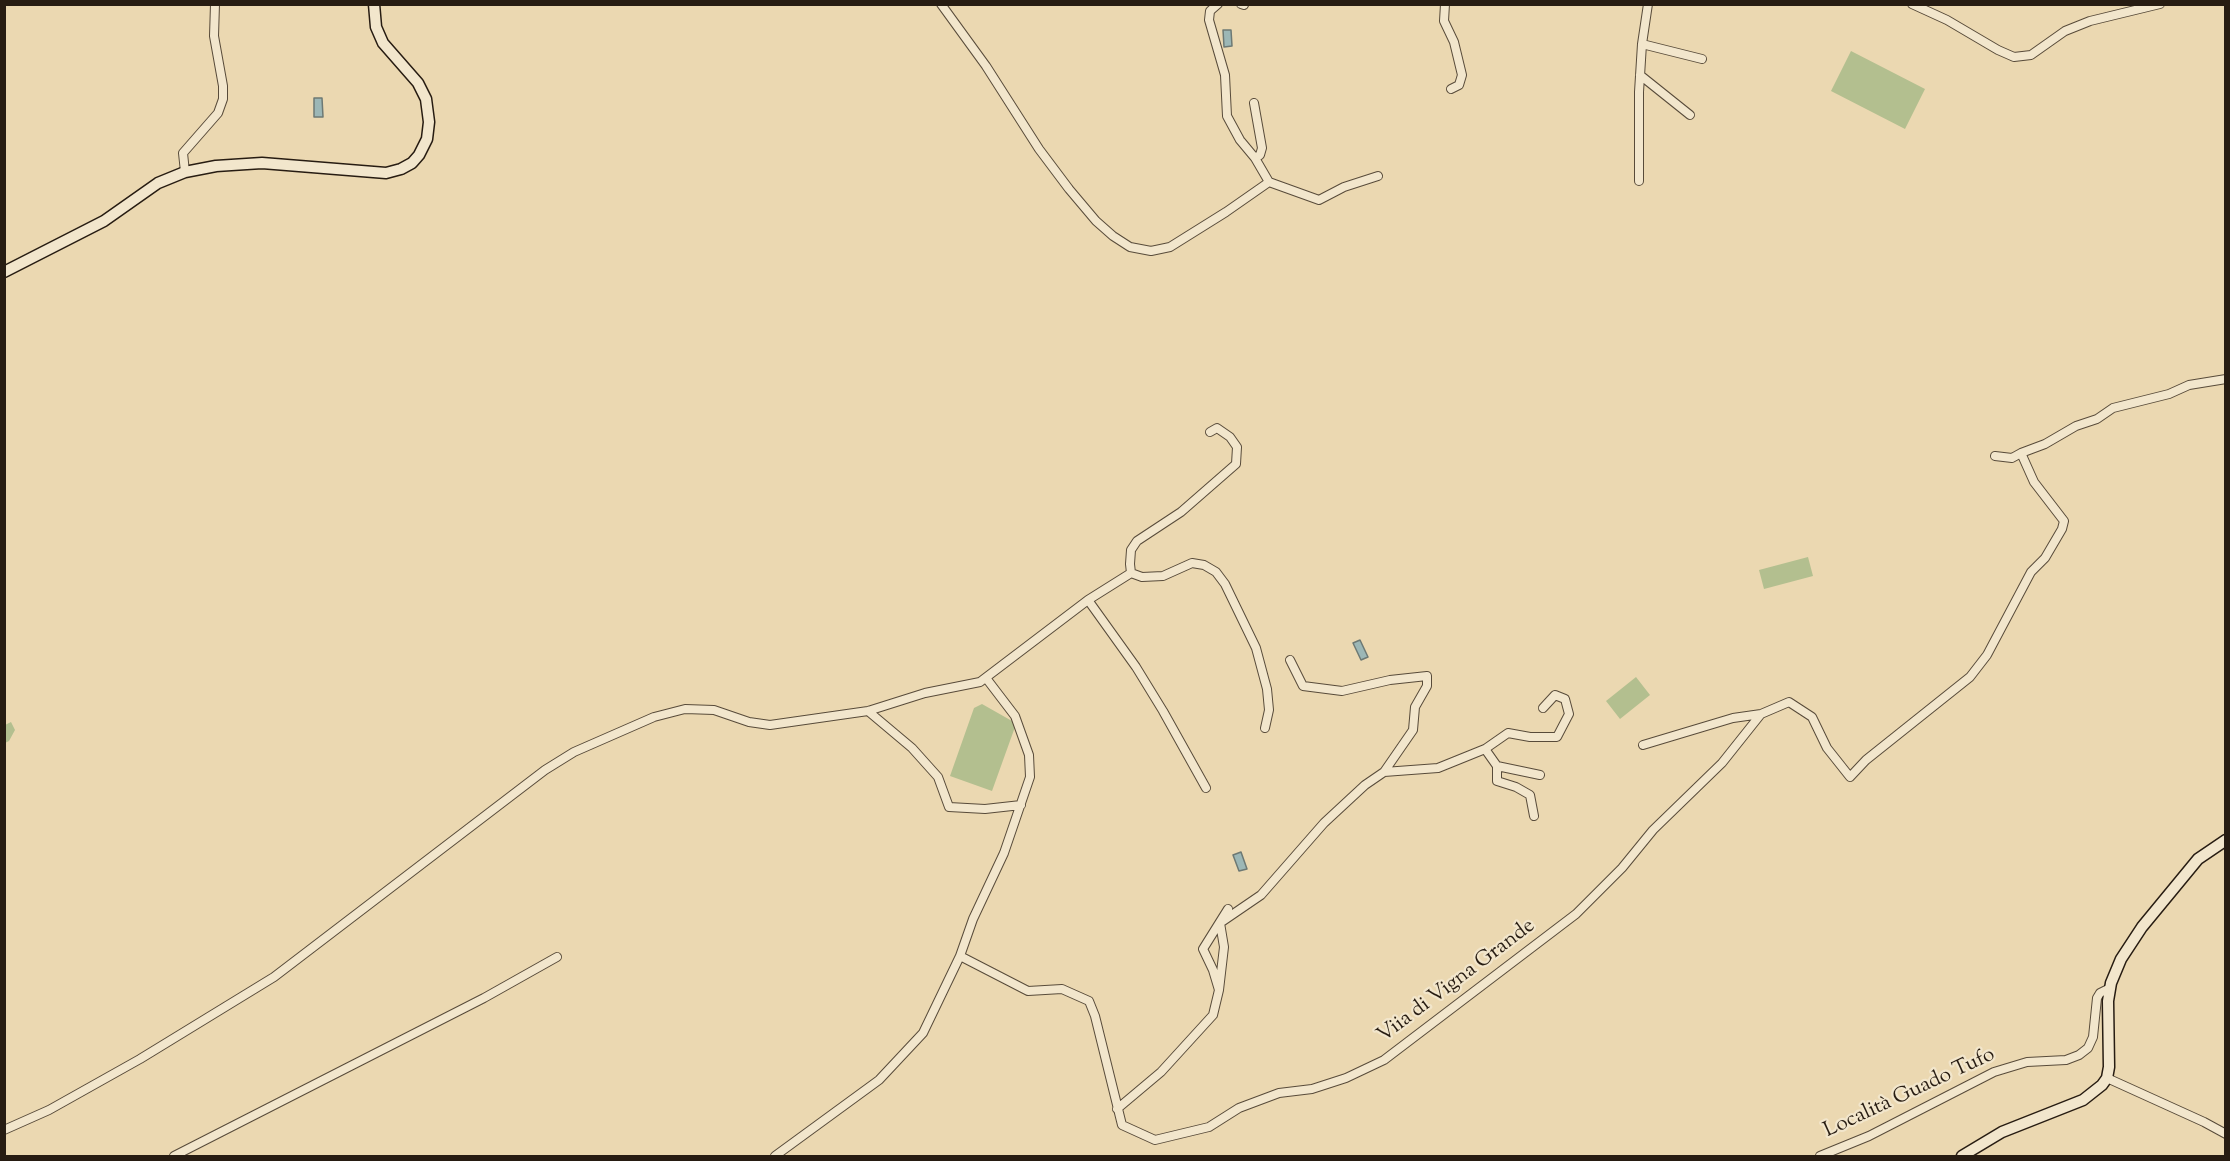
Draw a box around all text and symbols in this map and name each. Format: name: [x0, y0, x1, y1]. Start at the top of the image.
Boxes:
street label: Viia di Vigna Grande: [1373, 915, 1541, 1049]
street label: Località Guado Tufo: [1820, 1043, 2000, 1145]

